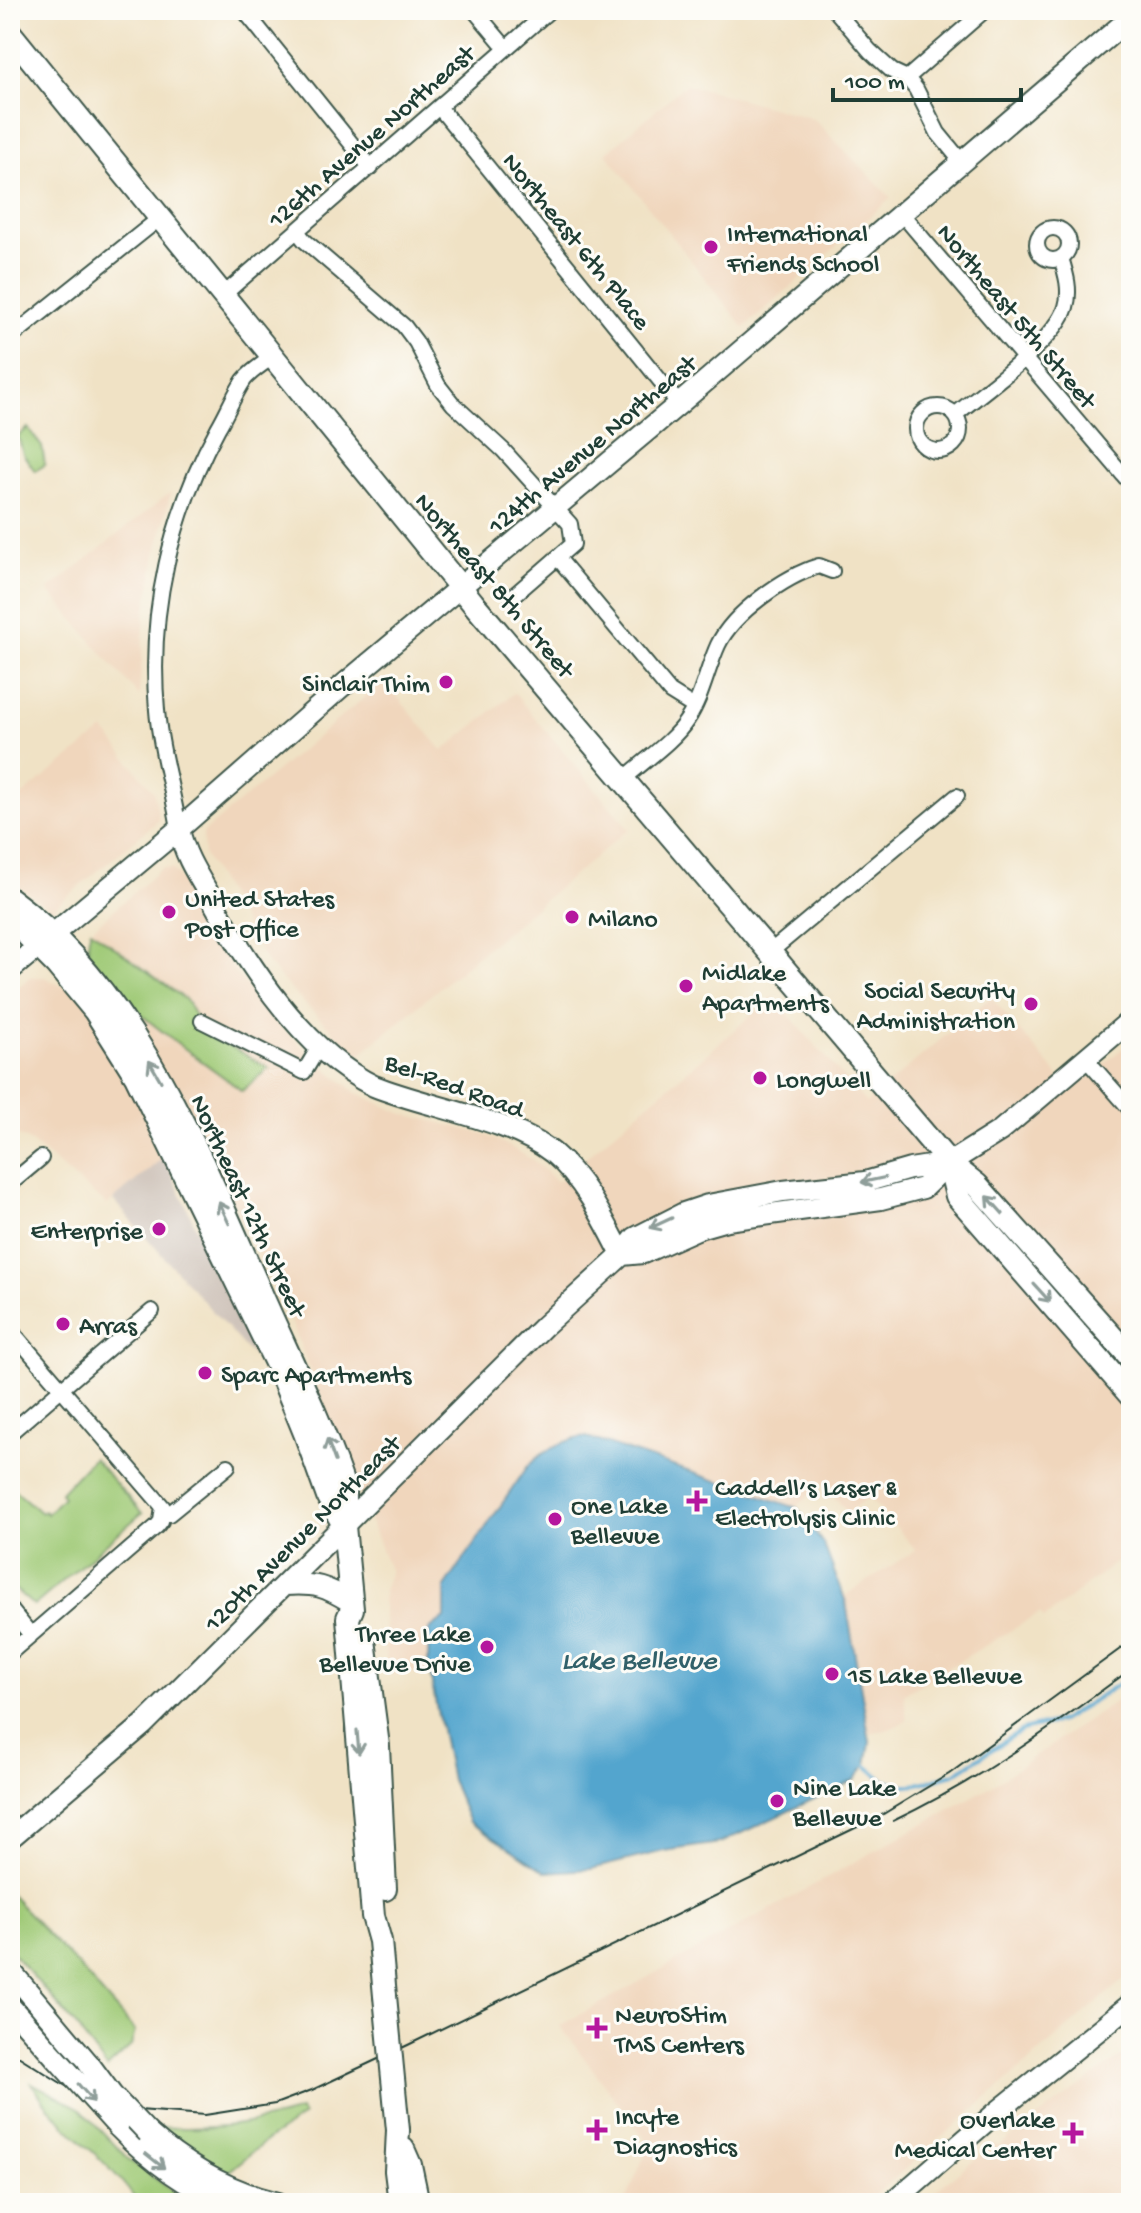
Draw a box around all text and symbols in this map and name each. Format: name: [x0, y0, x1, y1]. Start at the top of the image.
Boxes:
street label: 126th Avenue Northeast: [262, 39, 484, 237]
scale bar: [833, 52, 1021, 102]
text: 100 m: [844, 69, 905, 98]
street label: Northeast 6th Place: [494, 148, 656, 338]
street label: Northeast 5th Street: [928, 219, 1103, 419]
place label: International Friends School: [726, 221, 879, 282]
marker: International Friends School: [702, 238, 720, 256]
street label: 124th Avenue Northeast: [482, 349, 706, 543]
street label: Northeast 8th Street: [406, 488, 581, 688]
place label: Sinclair Thim: [302, 671, 430, 702]
marker: Sinclair Thim: [437, 673, 455, 691]
place label: United States Post Office: [184, 886, 336, 947]
marker: United States Post Office: [160, 903, 178, 921]
place label: Milano: [588, 906, 658, 937]
marker: Milano: [563, 908, 581, 926]
place label: Midlake Apartments: [702, 960, 830, 1021]
marker: Midlake Apartments: [677, 977, 695, 995]
place label: Social Security Administration: [856, 978, 1016, 1039]
marker: Social Security Administration: [1022, 995, 1040, 1013]
street label: Bel-Red Road: [379, 1048, 529, 1128]
one-way arrow: [147, 1060, 162, 1084]
place label: Longwell: [776, 1067, 871, 1098]
marker: Longwell: [751, 1069, 769, 1087]
street label: Northeast 12th Street: [181, 1091, 312, 1325]
one-way arrow: [861, 1173, 887, 1188]
one-way arrow: [986, 1195, 1004, 1215]
one-way arrow: [216, 1201, 231, 1225]
one-way arrow: [649, 1216, 673, 1231]
place label: Enterprise: [31, 1218, 144, 1249]
marker: Enterprise: [150, 1220, 168, 1238]
one-way arrow: [1032, 1283, 1050, 1303]
place label: Arras: [79, 1313, 138, 1344]
marker: Arras: [54, 1315, 72, 1333]
place label: Sparc Apartments: [221, 1362, 413, 1393]
marker: Sparc Apartments: [196, 1364, 214, 1382]
street label: 120th Avenue Northeast: [199, 1429, 411, 1641]
one-way arrow: [323, 1438, 337, 1463]
place label: Caddell’s Laser & Electrolysis Clinic: [715, 1475, 897, 1536]
marker: Caddell’s Laser & Electrolysis Clinic: [686, 1490, 708, 1512]
place label: One Lake Bellevue: [570, 1493, 668, 1554]
marker: One Lake Bellevue: [546, 1510, 564, 1528]
place label: Three Lake Bellevue Drive: [319, 1621, 472, 1682]
marker: Three Lake Bellevue Drive: [478, 1638, 496, 1656]
water label: Lake Bellevue: [562, 1646, 718, 1679]
place label: 15 Lake Bellevue: [847, 1663, 1023, 1694]
marker: 15 Lake Bellevue: [823, 1665, 841, 1683]
one-way arrow: [351, 1728, 366, 1755]
place label: Nine Lake Bellevue: [792, 1775, 897, 1836]
marker: Nine Lake Bellevue: [768, 1792, 786, 1810]
place label: NeuroStim TMS Centers: [613, 2002, 745, 2063]
marker: NeuroStim TMS Centers: [586, 2017, 608, 2039]
one-way arrow: [77, 2082, 95, 2102]
place label: Incyte Diagnostics: [613, 2104, 738, 2165]
place label: Overlake Medical Center: [894, 2107, 1058, 2168]
marker: Incyte Diagnostics: [586, 2119, 608, 2141]
marker: Overlake Medical Center: [1062, 2122, 1084, 2144]
one-way arrow: [144, 2153, 165, 2170]

